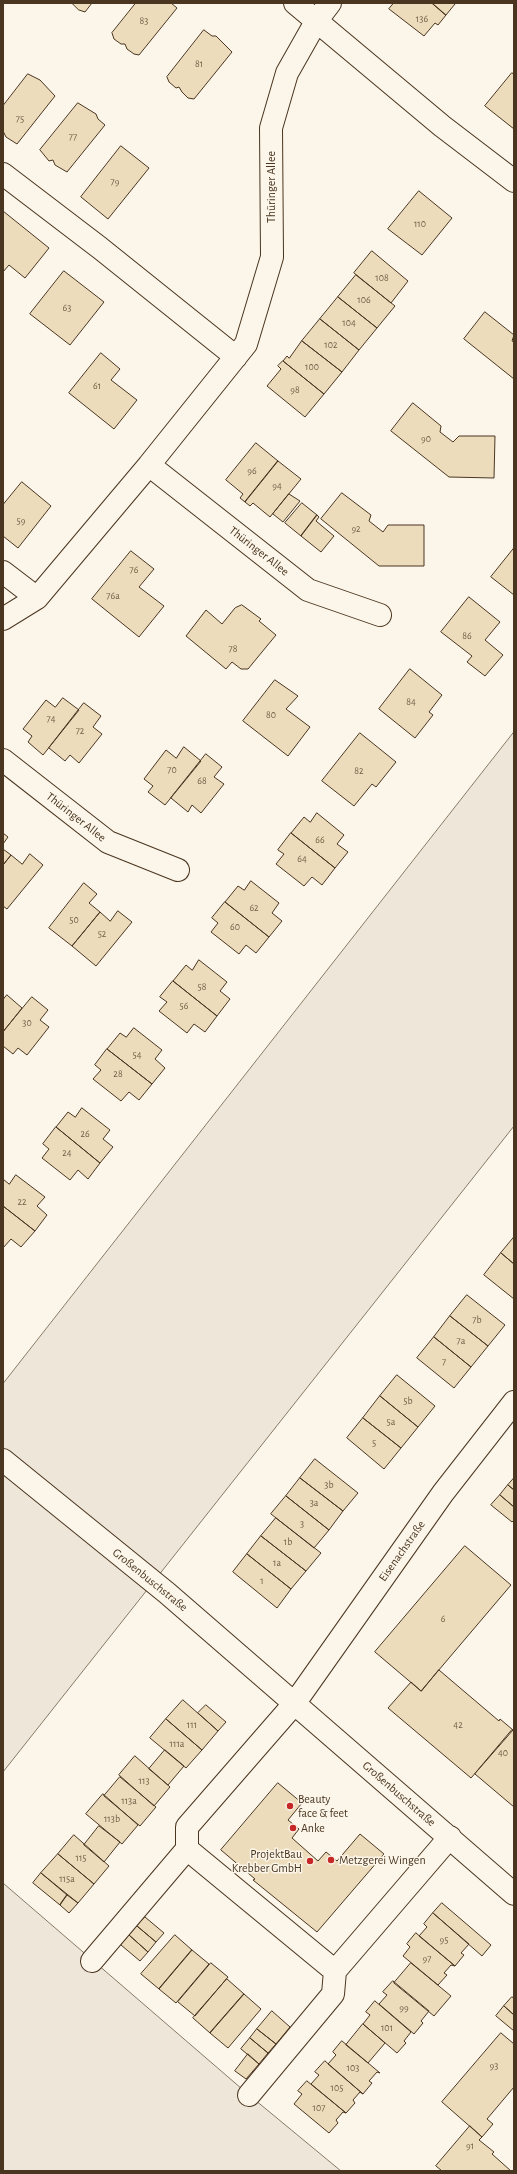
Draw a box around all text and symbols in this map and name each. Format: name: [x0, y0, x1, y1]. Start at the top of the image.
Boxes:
house number: 136: [416, 13, 428, 25]
house number: 83: [140, 15, 148, 27]
house number: 81: [195, 58, 203, 70]
house number: 75: [16, 113, 24, 125]
house number: 77: [69, 131, 77, 143]
street label: Thüringer Allee: [264, 151, 278, 223]
house number: 79: [111, 176, 119, 188]
house number: 110: [414, 218, 426, 230]
house number: 108: [375, 272, 389, 284]
house number: 106: [357, 294, 371, 306]
house number: 63: [63, 302, 71, 314]
house number: 104: [342, 317, 356, 329]
house number: 102: [324, 339, 338, 351]
house number: 100: [305, 361, 319, 373]
house number: 61: [93, 380, 101, 392]
house number: 98: [290, 384, 300, 396]
house number: 90: [421, 433, 431, 445]
house number: 96: [247, 465, 257, 477]
house number: 94: [272, 480, 282, 492]
house number: 59: [17, 515, 25, 527]
street label: Thüringer Allee: [226, 523, 292, 579]
house number: 92: [351, 523, 361, 535]
house number: 76: [130, 564, 138, 576]
house number: 76a: [106, 590, 120, 602]
house number: 86: [462, 630, 472, 642]
house number: 78: [229, 643, 237, 655]
house number: 84: [406, 696, 416, 708]
house number: 80: [266, 709, 276, 721]
house number: 74: [47, 713, 55, 725]
house number: 72: [76, 725, 84, 737]
house number: 70: [167, 764, 177, 776]
house number: 82: [354, 765, 364, 777]
house number: 68: [197, 775, 207, 787]
street label: Thüringer Allee: [43, 789, 109, 845]
house number: 66: [315, 834, 325, 846]
house number: 64: [297, 853, 307, 865]
house number: 62: [249, 902, 259, 914]
house number: 50: [69, 914, 79, 926]
house number: 60: [230, 921, 240, 933]
house number: 52: [98, 928, 106, 940]
house number: 58: [198, 981, 206, 993]
house number: 56: [180, 1000, 188, 1012]
house number: 30: [22, 1017, 32, 1029]
house number: 54: [133, 1049, 141, 1061]
house number: 28: [113, 1068, 123, 1080]
house number: 26: [80, 1128, 90, 1140]
house number: 24: [62, 1147, 72, 1159]
house number: 22: [17, 1196, 27, 1208]
house number: 7b: [472, 1314, 482, 1326]
house number: 7a: [457, 1335, 465, 1347]
house number: 7: [442, 1356, 446, 1368]
house number: 5b: [403, 1395, 413, 1407]
house number: 5a: [387, 1416, 395, 1428]
house number: 5: [372, 1437, 376, 1449]
house number: 3b: [324, 1479, 334, 1491]
house number: 3a: [310, 1497, 318, 1509]
house number: 3: [300, 1518, 304, 1530]
street label: Eisenachstraße: [376, 1518, 428, 1584]
house number: 1b: [284, 1536, 292, 1548]
street label: Großenbuschstraße: [110, 1545, 190, 1615]
house number: 1a: [273, 1557, 281, 1569]
house number: 1: [260, 1575, 264, 1587]
house number: 6: [441, 1613, 445, 1625]
house number: 111: [187, 1719, 197, 1731]
house number: 42: [453, 1719, 463, 1731]
house number: 111a: [170, 1738, 184, 1750]
house number: 40: [498, 1747, 508, 1759]
street label: Großenbuschstraße: [359, 1758, 439, 1830]
house number: 113: [139, 1775, 149, 1787]
place label: Beauty face & feet: [298, 1792, 348, 1820]
house number: 113a: [121, 1795, 137, 1807]
marker: Beauty face & feet: [285, 1801, 295, 1811]
house number: 113b: [104, 1813, 120, 1825]
place label: Anke: [301, 1821, 325, 1835]
marker: Anke: [288, 1823, 298, 1833]
place label: ProjektBau Krebber GmbH: [232, 1847, 302, 1875]
house number: 115: [75, 1852, 87, 1864]
place label: Metzgerei Wingen: [339, 1853, 426, 1867]
marker: Metzgerei Wingen: [326, 1855, 336, 1865]
marker: ProjektBau Krebber GmbH: [305, 1856, 315, 1866]
house number: 115a: [59, 1873, 75, 1885]
house number: 95: [440, 1934, 448, 1946]
house number: 97: [423, 1953, 431, 1965]
house number: 99: [399, 2002, 409, 2014]
house number: 101: [381, 2022, 393, 2034]
house number: 93: [490, 2060, 498, 2072]
house number: 103: [347, 2062, 359, 2074]
house number: 105: [331, 2082, 343, 2094]
house number: 107: [313, 2102, 325, 2114]
house number: 91: [466, 2140, 474, 2152]

